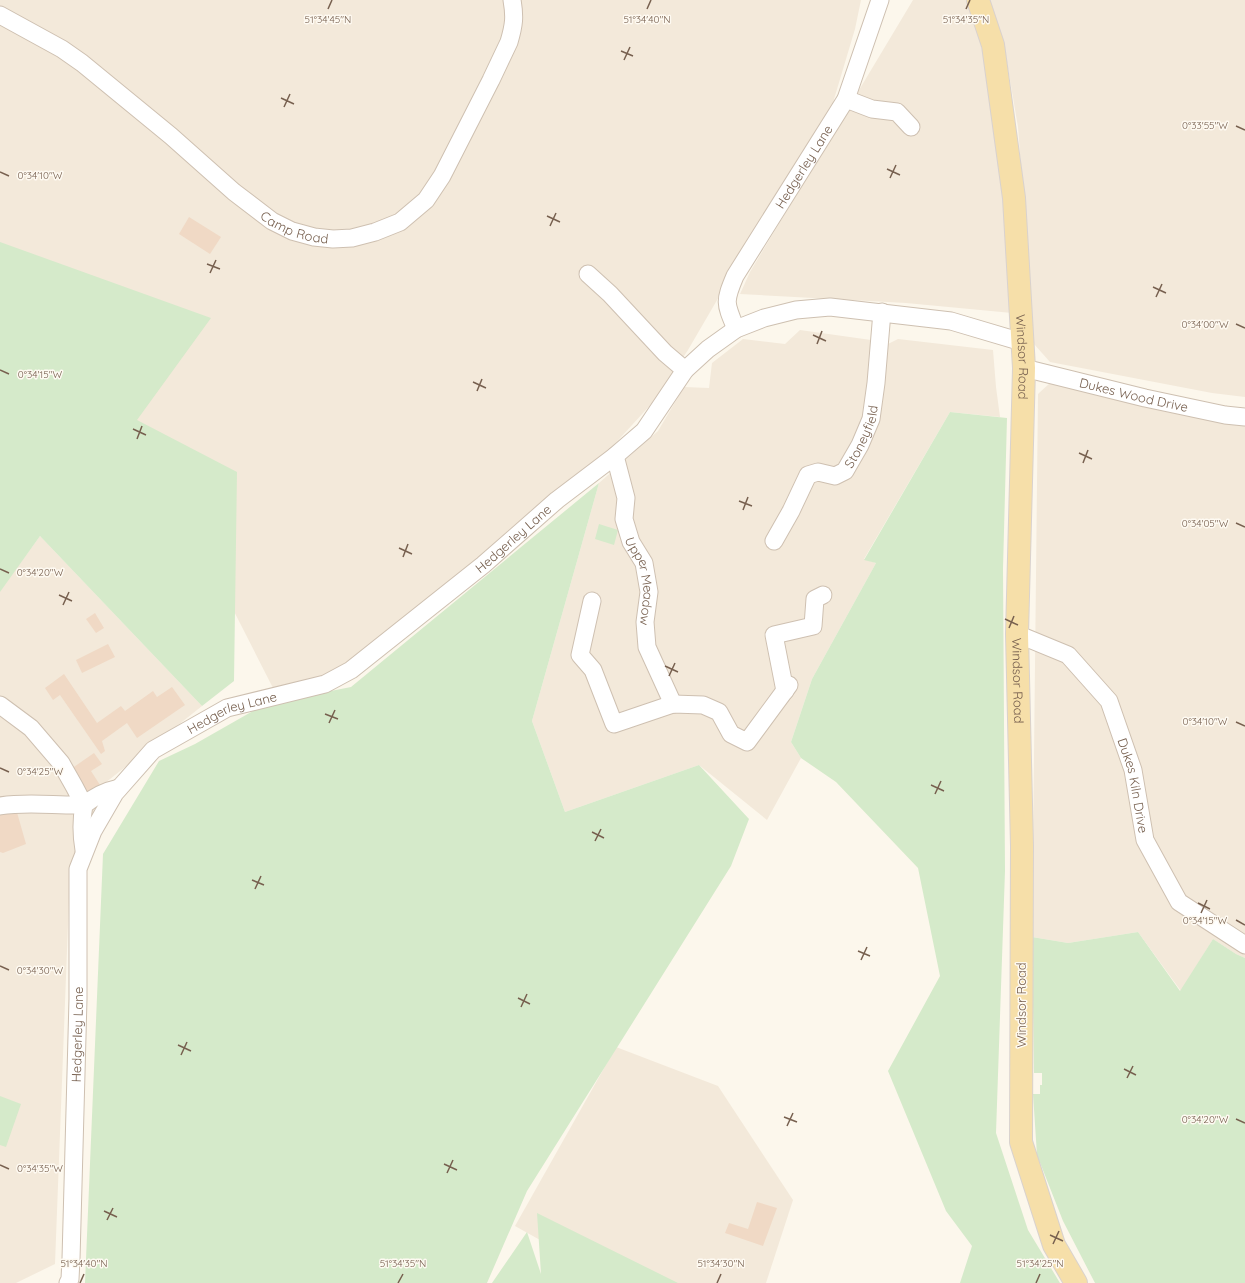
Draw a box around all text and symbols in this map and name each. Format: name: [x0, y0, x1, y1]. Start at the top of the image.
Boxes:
text: 51°34'45"N: [305, 13, 351, 26]
text: 51°34'40"N: [623, 13, 671, 26]
text: 51°34'35"N: [943, 13, 989, 26]
text: 0°33'55"W: [1182, 119, 1228, 132]
street label: Hedgerley Lane: [771, 122, 836, 211]
text: 0°34'10"W: [18, 169, 63, 182]
street label: Camp Road: [257, 207, 329, 246]
street label: Windsor Road: [1013, 314, 1032, 400]
text: 0°34'00"W: [1181, 318, 1229, 331]
text: 0°34'15"W: [18, 368, 63, 381]
street label: Dukes Wood Drive: [1078, 374, 1190, 415]
street label: Stoneyfield: [841, 404, 881, 471]
street label: Hedgerley Lane: [472, 501, 554, 576]
text: 0°34'05"W: [1182, 517, 1229, 530]
street label: Upper Meadow: [622, 535, 657, 627]
text: 0°34'20"W: [17, 566, 64, 579]
street label: Windsor Road: [1009, 638, 1027, 724]
street label: Hedgerley Lane: [184, 688, 278, 737]
text: 0°34'10"W: [1183, 715, 1228, 728]
street label: Dukes Kiln Drive: [1114, 736, 1152, 834]
text: 0°34'25"W: [17, 765, 63, 778]
text: 0°34'15"W: [1183, 914, 1228, 927]
street label: Windsor Road: [1013, 962, 1029, 1048]
text: 0°34'30"W: [17, 964, 64, 977]
street label: Hedgerley Lane: [68, 987, 86, 1083]
text: 0°34'20"W: [1182, 1113, 1229, 1126]
text: 0°34'35"W: [17, 1162, 63, 1175]
text: 51°34'40"N: [60, 1257, 108, 1270]
text: 51°34'35"N: [380, 1257, 426, 1270]
text: 51°34'30"N: [697, 1257, 745, 1270]
text: 51°34'25"N: [1016, 1257, 1064, 1270]

